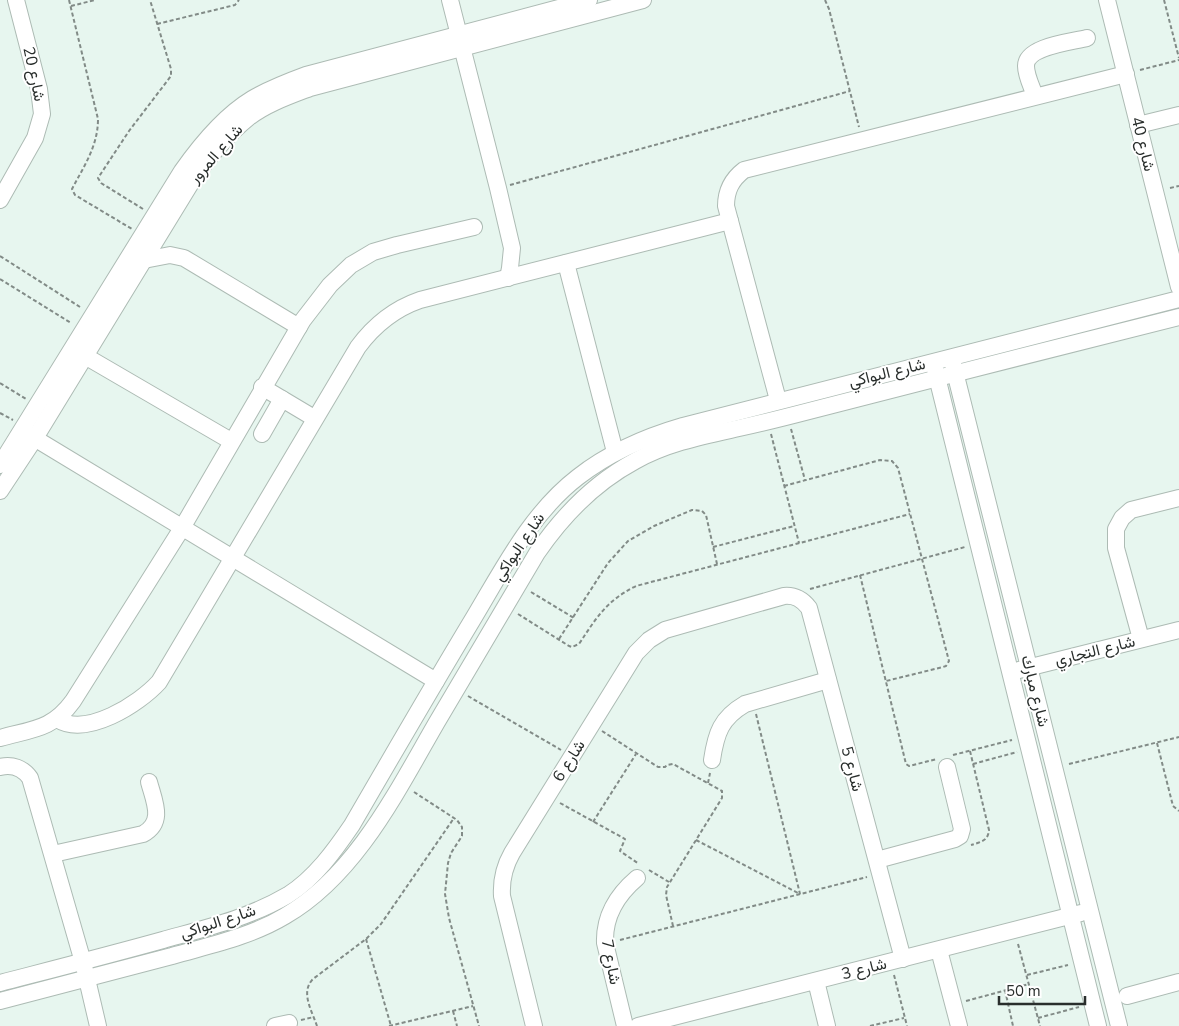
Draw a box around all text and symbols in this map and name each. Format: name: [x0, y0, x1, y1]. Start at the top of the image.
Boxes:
street label: شارع 20: [17, 45, 51, 103]
street label: شارع 40: [1126, 114, 1160, 174]
street label: شارع المرور: [183, 119, 248, 189]
street label: شارع البواكي: [846, 353, 928, 395]
street label: شارع البواكي: [488, 508, 552, 587]
street label: شارع التجاري: [1052, 630, 1138, 674]
street label: شارع مبارك: [1015, 653, 1055, 729]
street label: شارع 6: [548, 736, 590, 786]
street label: شارع 5: [835, 744, 869, 794]
street label: شارع البواكي: [177, 899, 259, 946]
street label: شارع 7: [596, 937, 626, 987]
street label: شارع 3: [839, 953, 889, 985]
scale bar: [999, 974, 1085, 1006]
text: 50 m: [1006, 981, 1041, 1001]

